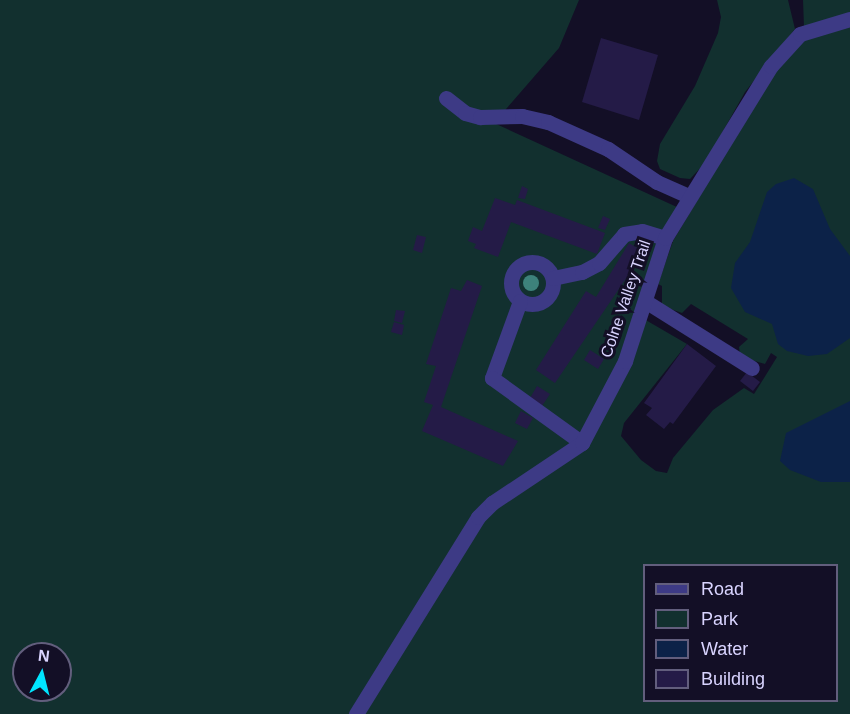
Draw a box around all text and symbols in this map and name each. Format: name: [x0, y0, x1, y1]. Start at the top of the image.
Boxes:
street label: Colne Valley Trail: [597, 237, 655, 361]
legend: [643, 564, 838, 702]
text: Road: [701, 579, 744, 599]
text: Park: [701, 609, 738, 629]
text: Water: [701, 639, 748, 659]
north arrow: [12, 642, 72, 702]
text: N: [37, 646, 51, 665]
text: Building: [701, 669, 765, 689]

